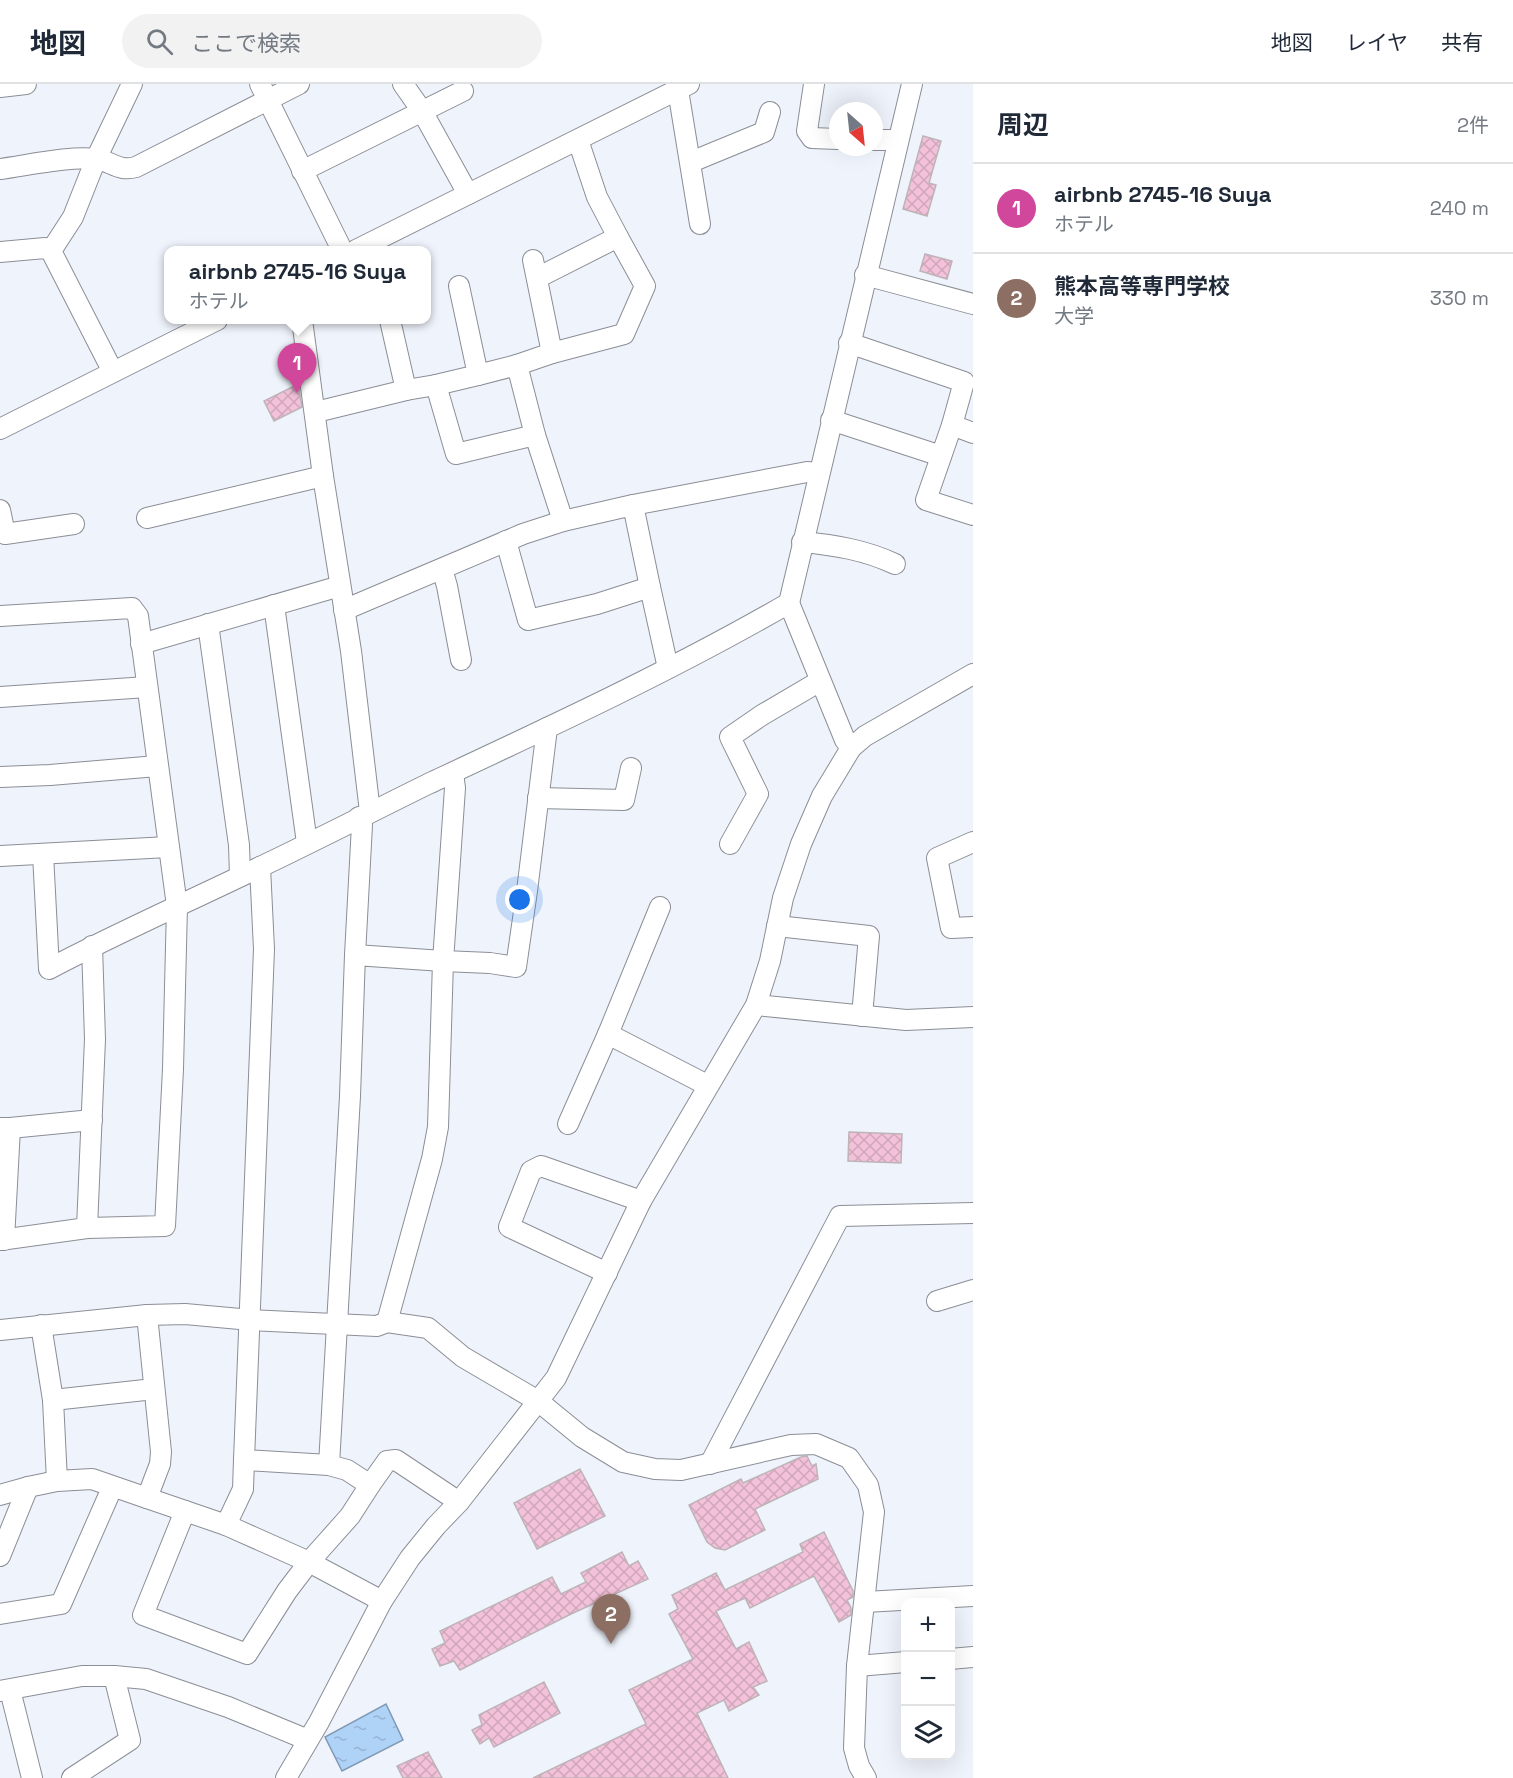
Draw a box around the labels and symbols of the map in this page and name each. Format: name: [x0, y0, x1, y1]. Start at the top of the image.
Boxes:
north arrow: [829, 102, 883, 156]
pin: 1: [278, 344, 316, 393]
your location: [505, 885, 534, 914]
pin: 2: [592, 1594, 630, 1644]

